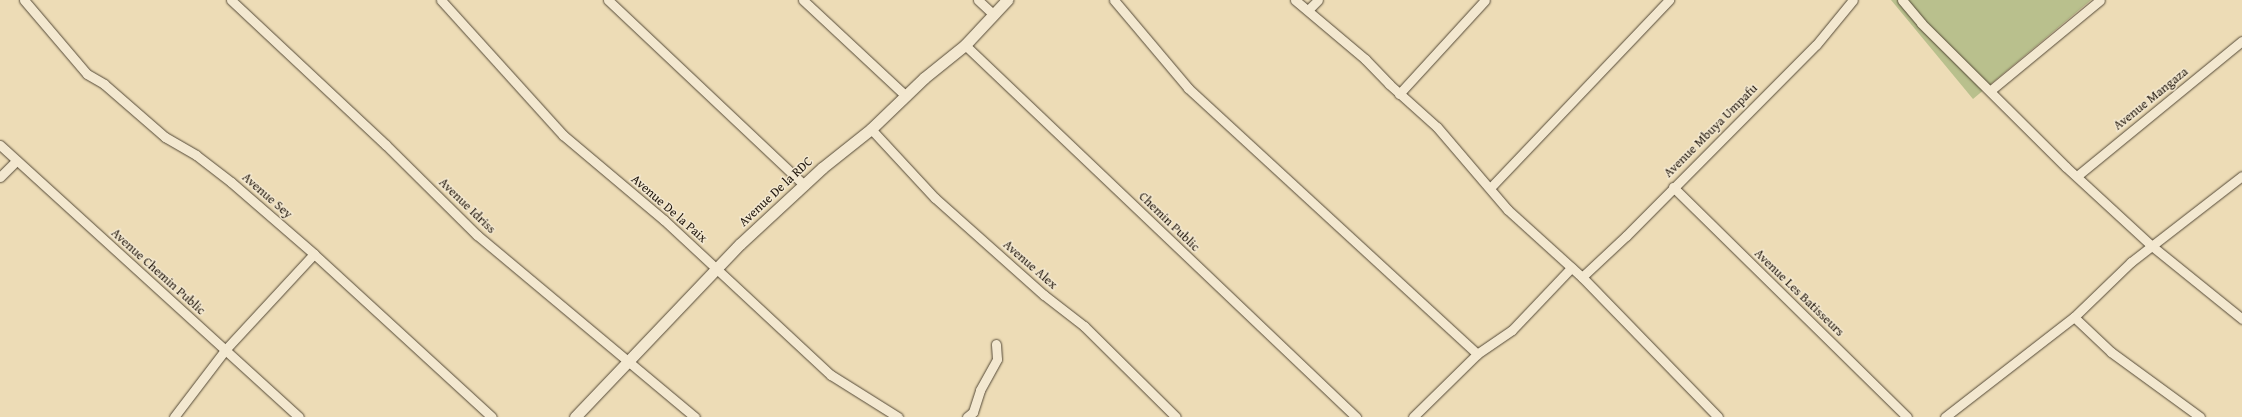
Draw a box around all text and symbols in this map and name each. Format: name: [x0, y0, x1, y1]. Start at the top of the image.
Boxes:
street label: Avenue Mangaza: [2111, 64, 2191, 134]
street label: Avenue Mbuya Umpafu: [1661, 81, 1761, 181]
street label: Avenue De la RDC: [736, 154, 816, 230]
street label: Avenue Sey: [239, 170, 295, 222]
street label: Avenue De la Paix: [628, 172, 710, 246]
street label: Avenue Idriss: [435, 175, 499, 237]
street label: Chemin Public: [1135, 189, 1203, 255]
street label: Avenue Chemin Public: [108, 226, 208, 318]
street label: Avenue Alex: [1000, 237, 1060, 293]
street label: Avenue Les Batisseurs: [1751, 246, 1847, 340]

